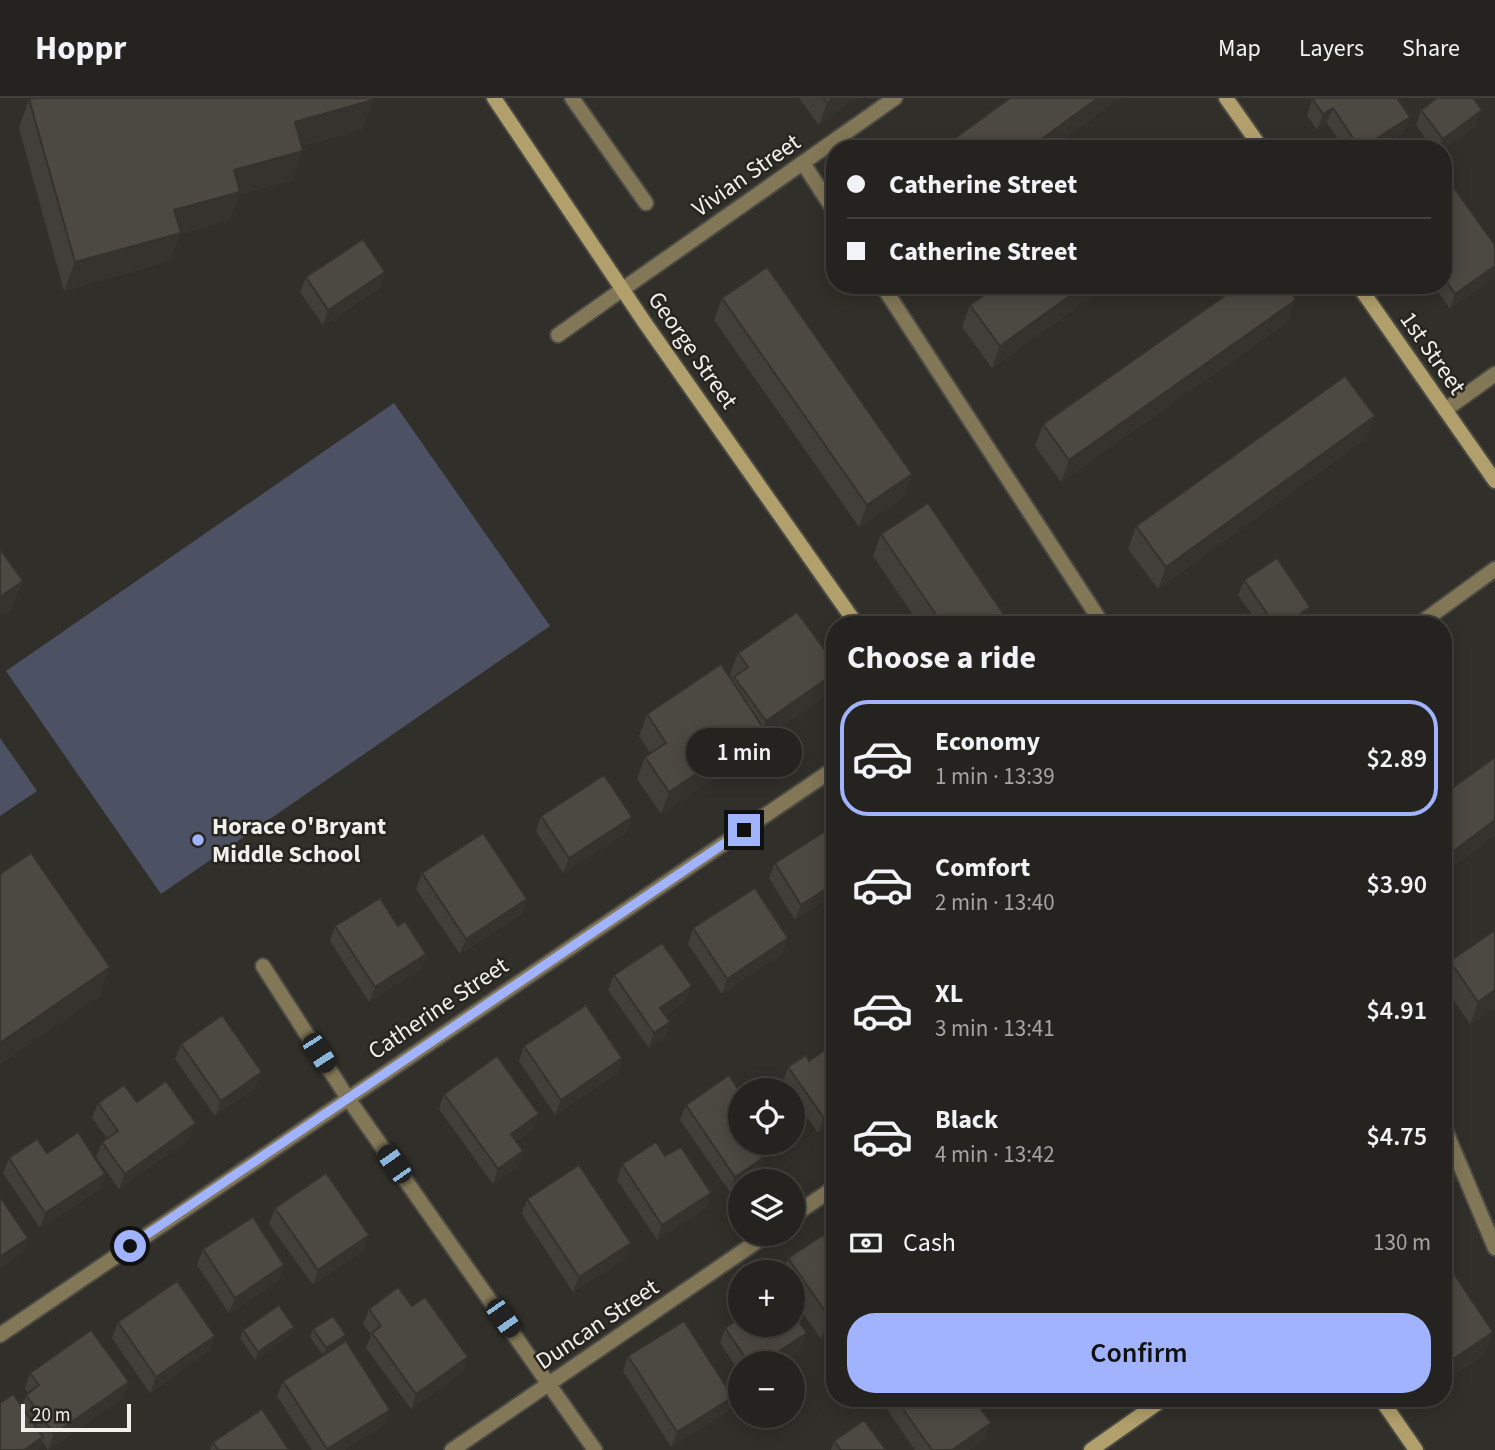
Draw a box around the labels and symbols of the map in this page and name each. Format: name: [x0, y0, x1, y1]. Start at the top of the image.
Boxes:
street label: Vivian Street: [685, 125, 808, 226]
street label: George Street: [639, 284, 746, 416]
street label: 1st Street: [1391, 305, 1474, 402]
callout: 1 min: [686, 728, 802, 778]
place label: Horace O'Bryant Middle School: [212, 809, 386, 872]
route end: [728, 814, 760, 846]
marker: Horace O'Bryant Middle School: [190, 832, 206, 848]
street label: Catherine Street: [361, 948, 516, 1068]
car: [299, 1030, 340, 1076]
car: [374, 1141, 415, 1187]
route start: [114, 1230, 146, 1262]
street label: Duncan Street: [529, 1270, 666, 1379]
car: [483, 1295, 524, 1341]
scale bar: [21, 1401, 131, 1433]

